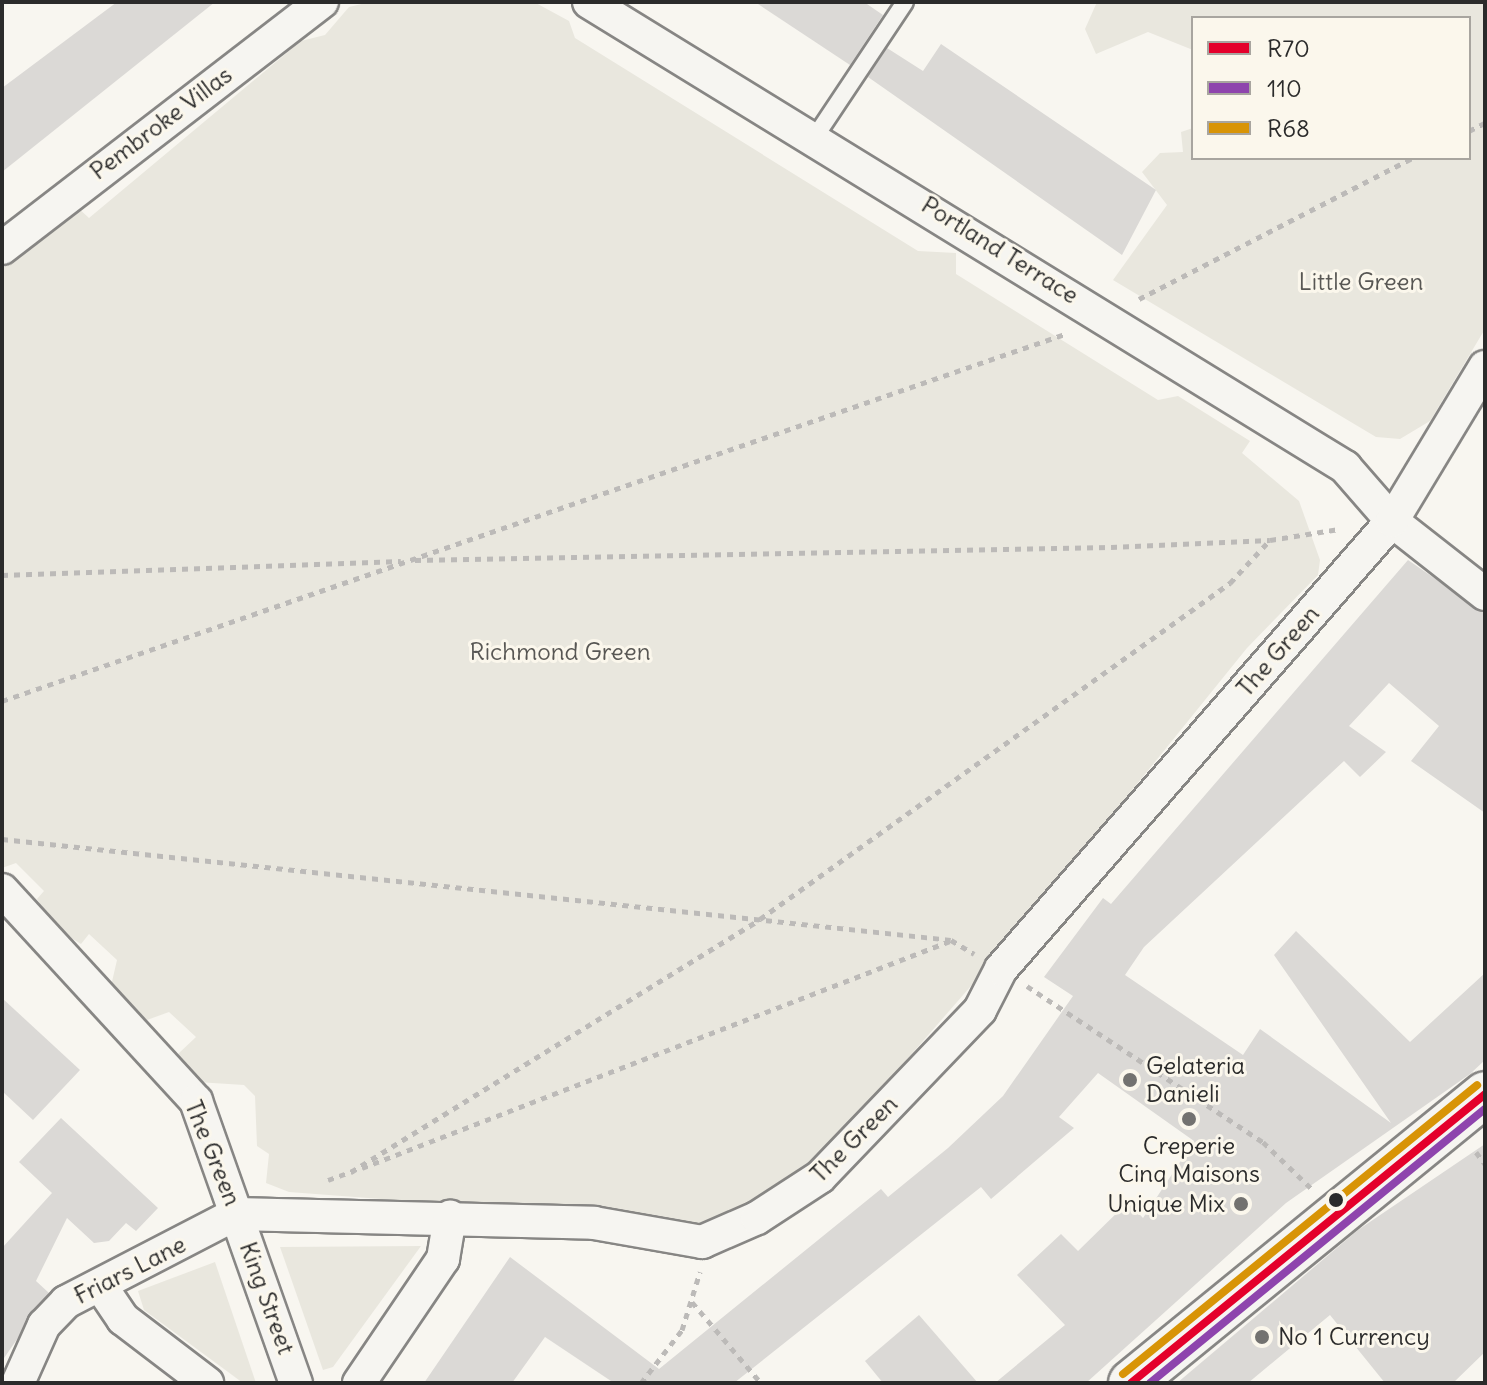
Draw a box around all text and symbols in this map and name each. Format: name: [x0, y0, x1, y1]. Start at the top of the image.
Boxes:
legend: [1191, 16, 1471, 160]
text: R70: [1267, 33, 1310, 63]
street label: Pembroke Villas: [84, 60, 238, 186]
text: 110: [1267, 73, 1302, 103]
text: R68: [1267, 113, 1310, 143]
street label: Portland Terrace: [916, 190, 1084, 310]
park label: Little Green: [1299, 268, 1423, 296]
street label: The Green: [1231, 600, 1325, 702]
park label: Richmond Green: [469, 638, 651, 666]
place label: Gelateria Danieli: [1146, 1052, 1245, 1108]
marker: Gelateria Danieli: [1121, 1071, 1139, 1089]
street label: The Green: [804, 1089, 904, 1189]
street label: The Green: [179, 1096, 247, 1210]
marker: Creperie Cinq Maisons: [1180, 1110, 1198, 1128]
place label: Creperie Cinq Maisons: [1118, 1132, 1260, 1188]
place label: Unique Mix: [1107, 1190, 1225, 1218]
unlabelled marker: [1328, 1192, 1344, 1208]
marker: Unique Mix: [1232, 1195, 1250, 1213]
street label: Friars Lane: [69, 1230, 191, 1310]
street label: King Street: [233, 1238, 301, 1358]
place label: No 1 Currency: [1278, 1323, 1430, 1351]
marker: No 1 Currency: [1253, 1328, 1271, 1346]

